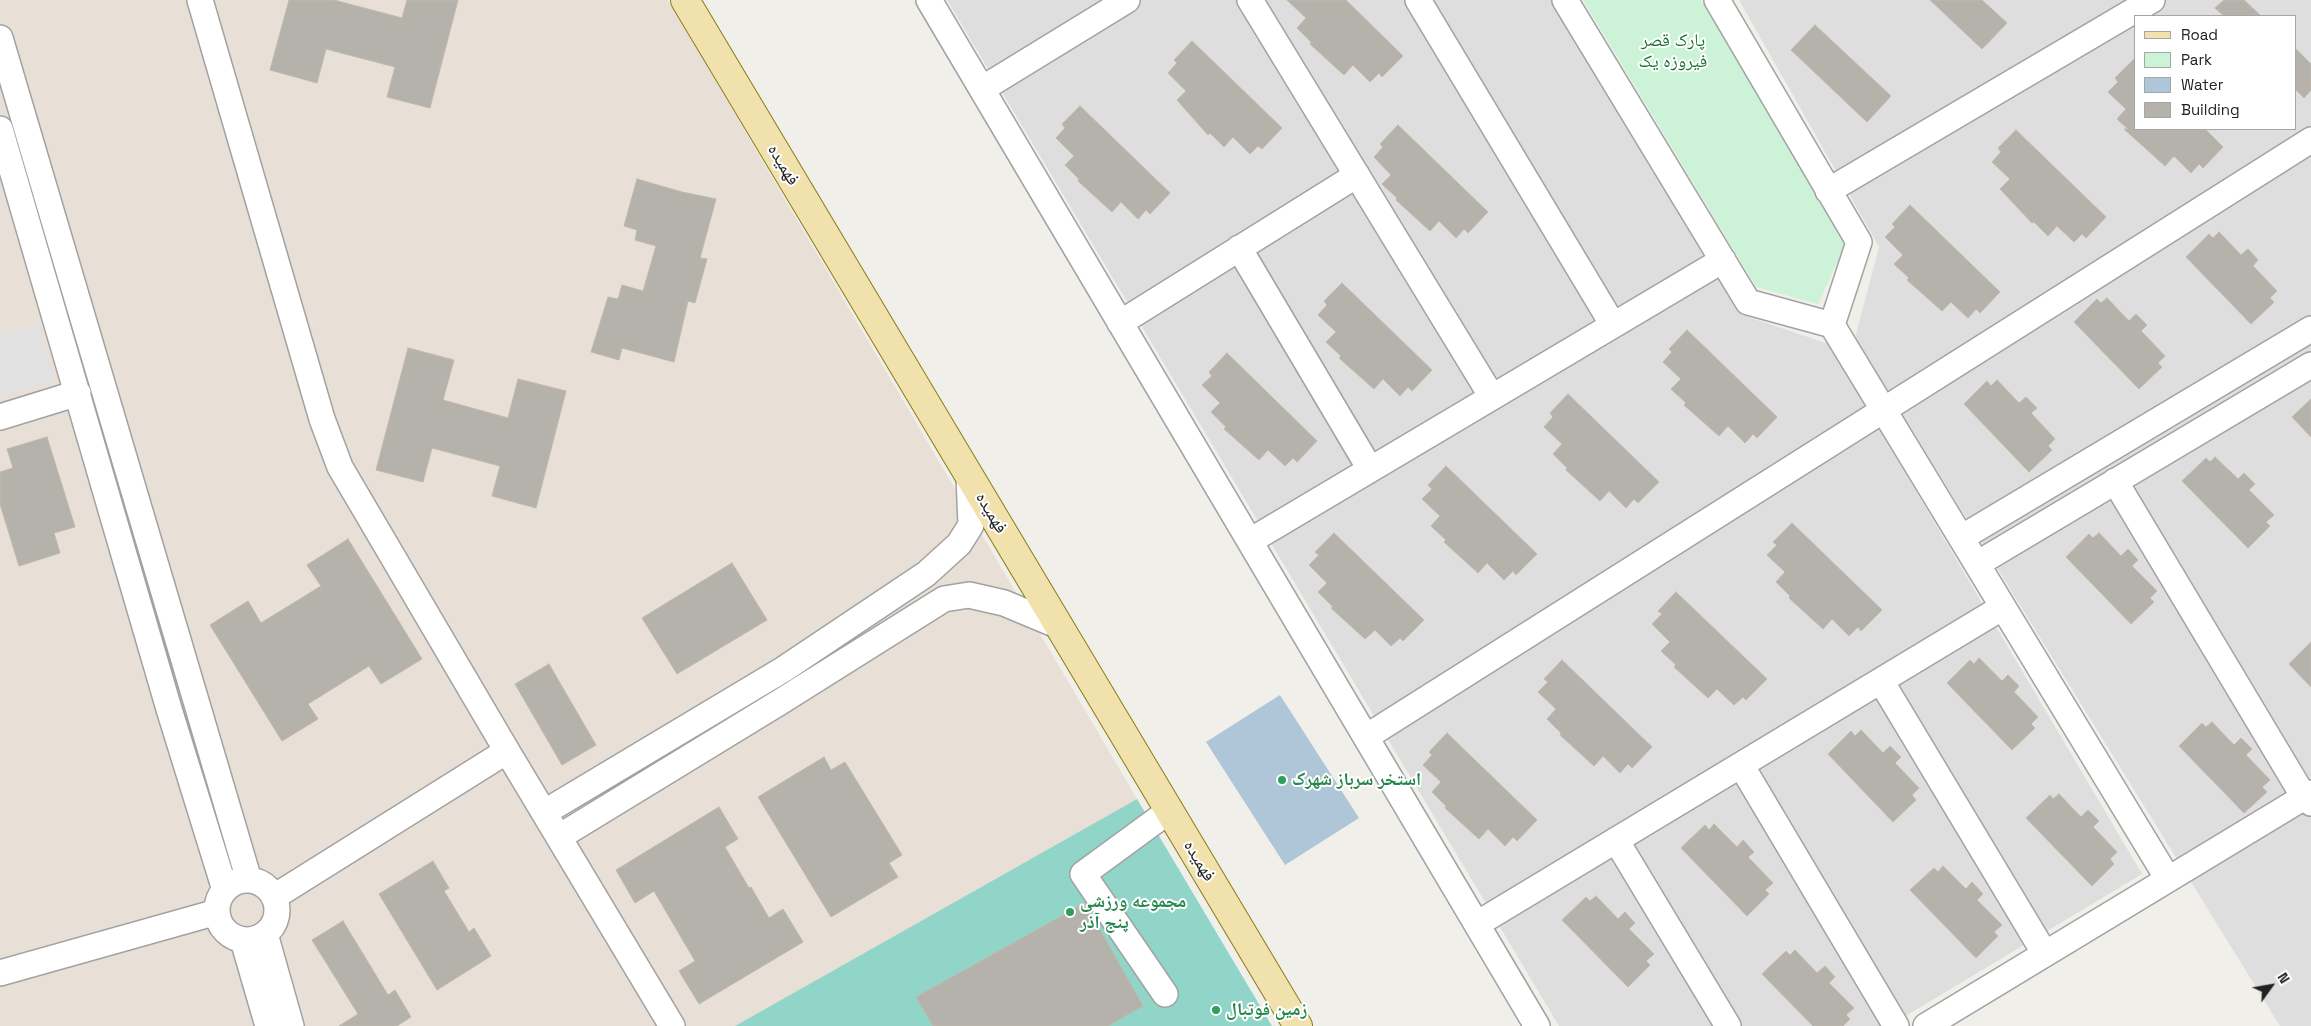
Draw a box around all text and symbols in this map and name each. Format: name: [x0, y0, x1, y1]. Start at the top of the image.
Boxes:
legend: [2134, 15, 2296, 130]
text: Road: [2181, 25, 2218, 44]
park label: پارک قصر فیروزه یک: [1639, 30, 1707, 72]
text: Park: [2181, 50, 2212, 69]
text: Water: [2181, 75, 2223, 94]
text: Building: [2181, 100, 2240, 119]
street label: فهمیده: [762, 140, 804, 190]
street label: فهمیده: [970, 488, 1012, 538]
place label: استخر سرباز شهرک: [1292, 769, 1421, 791]
marker: استخر سرباز شهرک: [1276, 774, 1288, 786]
street label: فهمیده: [1178, 836, 1220, 886]
place label: مجموعه ورزشی پنج آذر: [1080, 891, 1186, 934]
marker: مجموعه ورزشی پنج آذر: [1064, 906, 1076, 918]
north arrow: [2246, 961, 2296, 1011]
text: N: [2274, 969, 2294, 987]
place label: زمین فوتبال: [1226, 999, 1307, 1021]
marker: زمین فوتبال: [1210, 1004, 1222, 1016]

